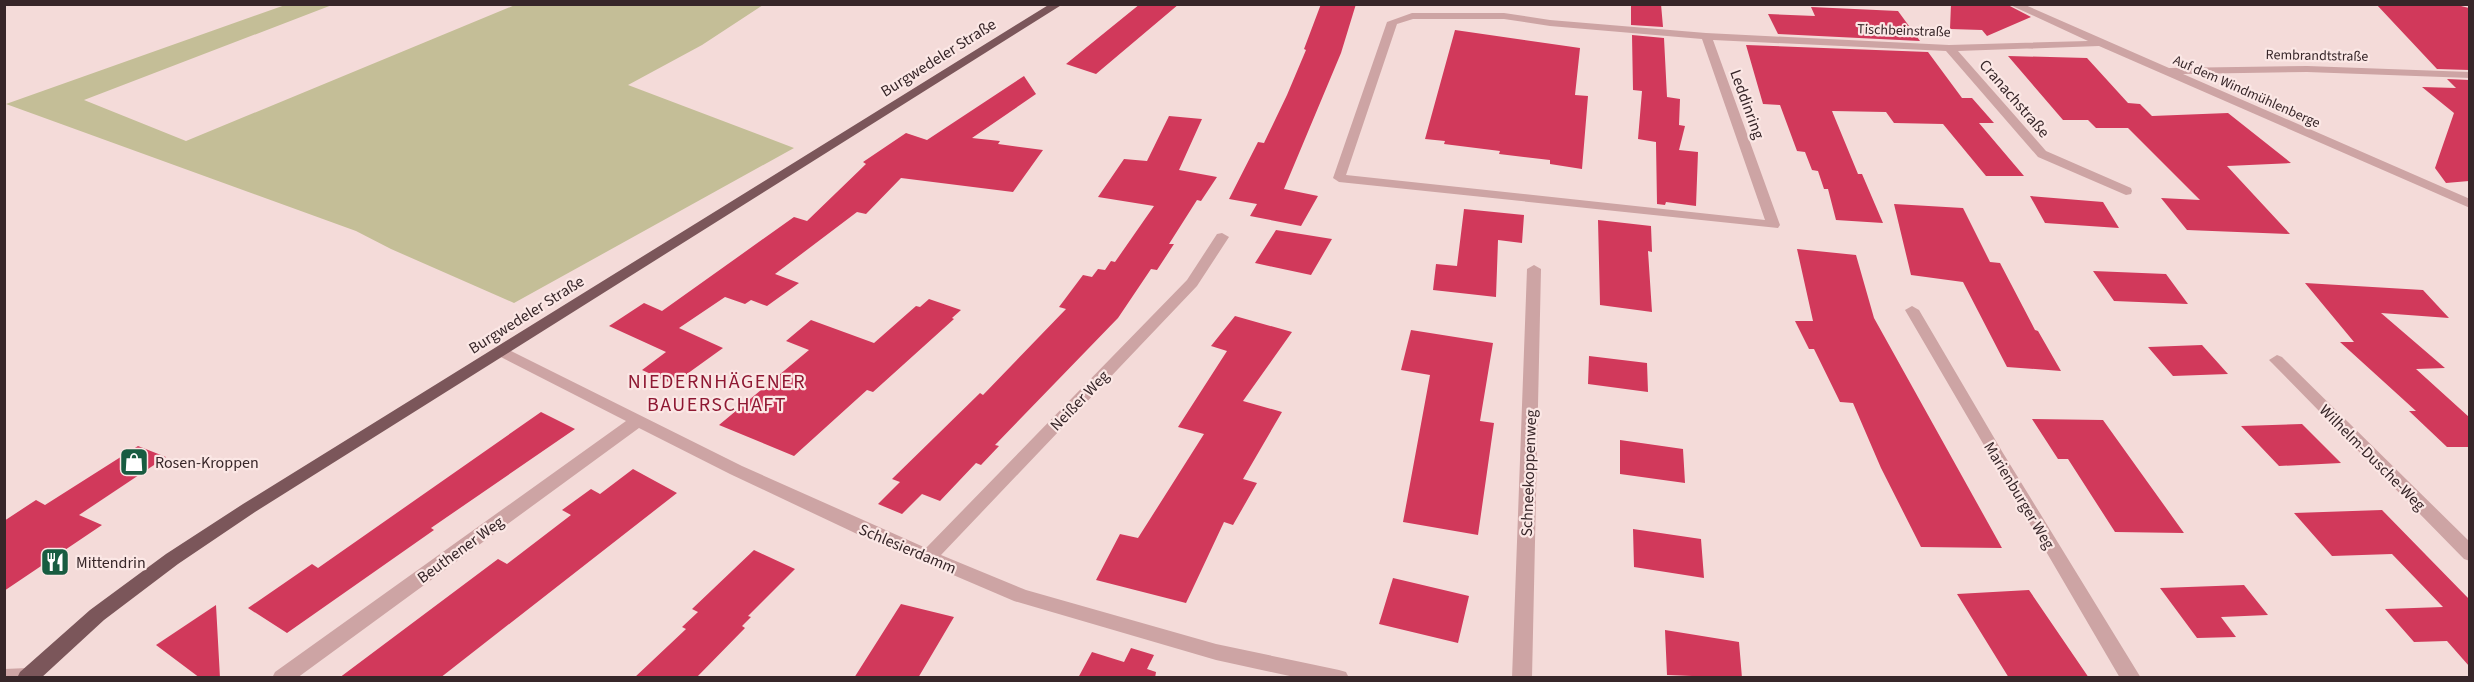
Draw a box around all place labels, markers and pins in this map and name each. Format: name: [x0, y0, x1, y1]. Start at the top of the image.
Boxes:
shop icon: Rosen-Kroppen: [118, 446, 150, 478]
place label: Rosen-Kroppen: [155, 452, 259, 474]
restaurant icon: Mittendrin: [39, 546, 71, 578]
place label: Mittendrin: [76, 552, 146, 574]

